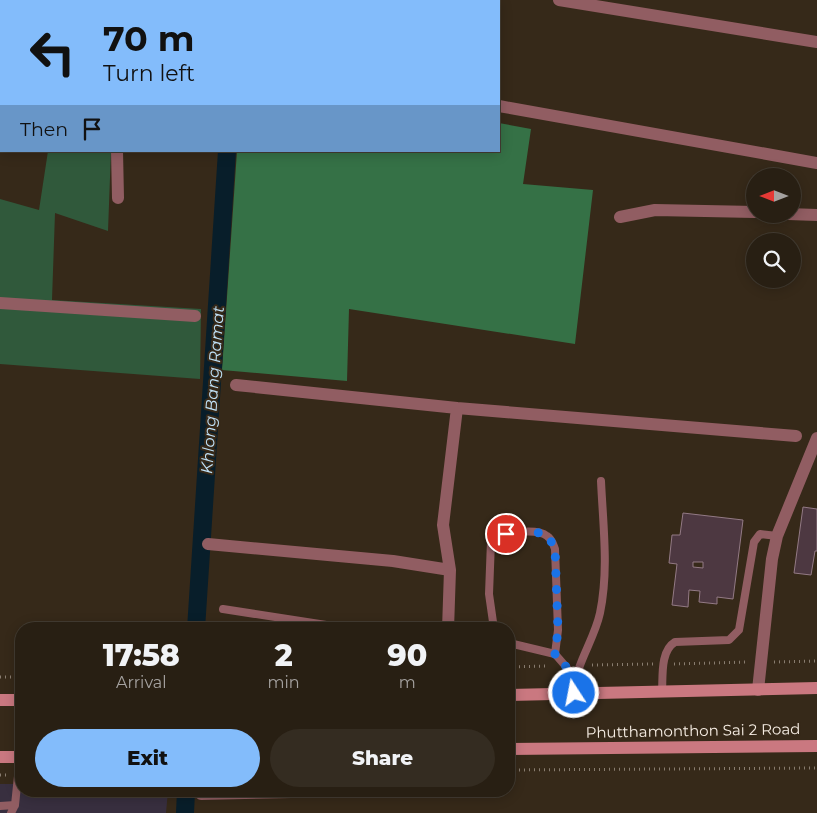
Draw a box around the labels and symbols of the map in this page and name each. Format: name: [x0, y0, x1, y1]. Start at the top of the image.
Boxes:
north arrow: [746, 168, 801, 222]
water label: Khlong Bang Ramat: [197, 305, 228, 475]
pin: [485, 513, 527, 555]
position arrow: [547, 666, 599, 718]
street label: Phutthamonthon Sai 2 Road: [585, 719, 801, 742]

